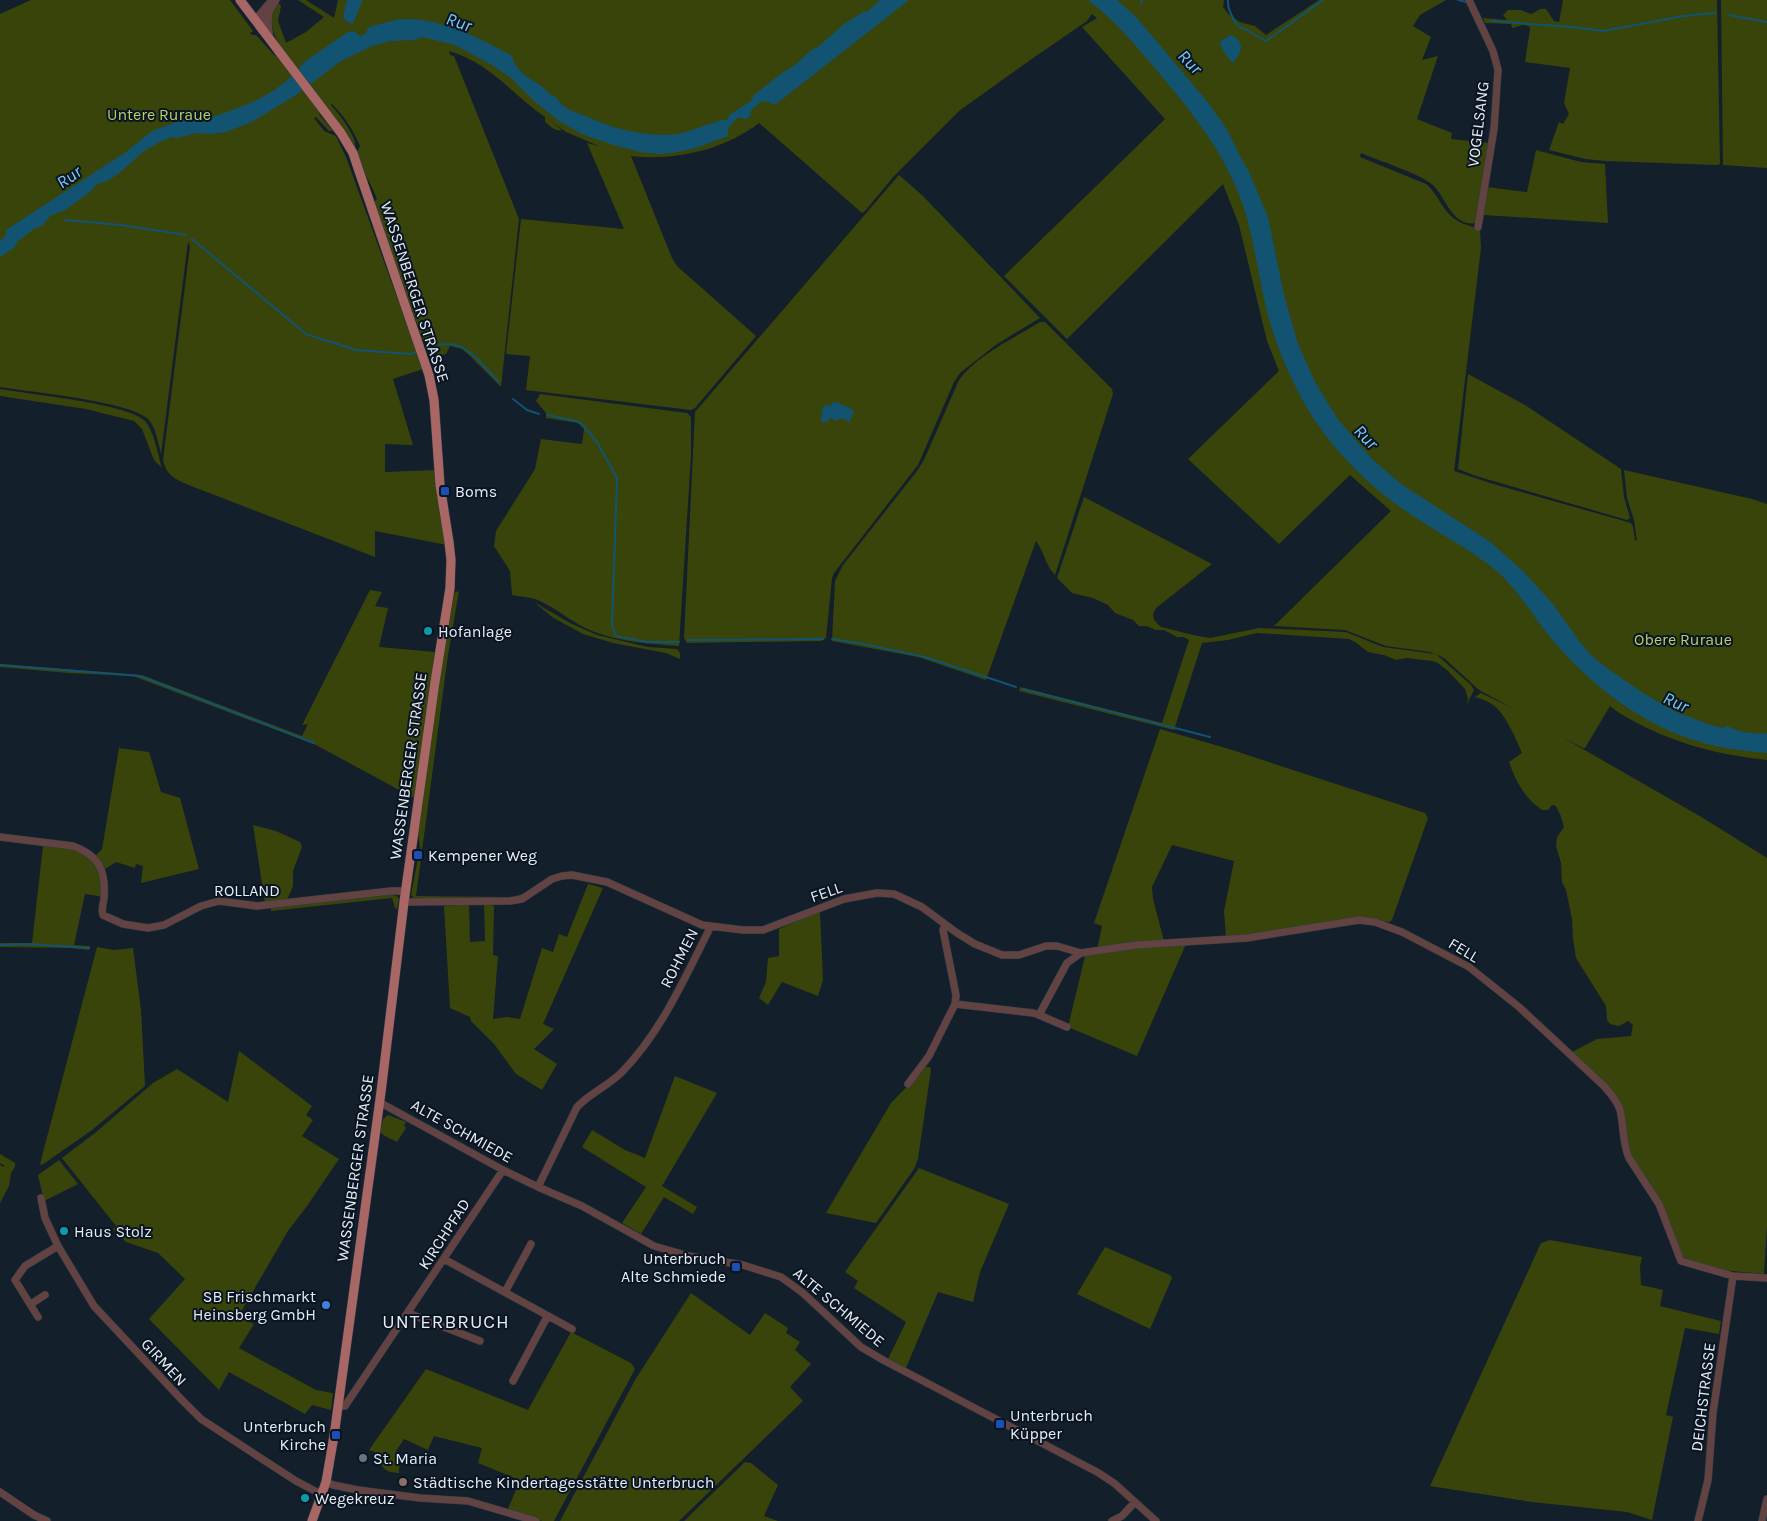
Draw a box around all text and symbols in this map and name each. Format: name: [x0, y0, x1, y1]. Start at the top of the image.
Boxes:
water label: Rur: [443, 7, 476, 37]
water label: Rur: [1173, 45, 1207, 80]
street label: VOGELSANG: [1463, 80, 1493, 168]
park label: Untere Ruraue: [107, 105, 211, 124]
water label: Rur: [52, 160, 87, 193]
street label: WASSENBERGER STRASSE: [377, 199, 453, 385]
water label: Rur: [1349, 420, 1383, 455]
place label: Boms: [455, 482, 497, 501]
marker: Boms: [439, 485, 451, 497]
place label: Hofanlage: [438, 622, 512, 641]
marker: Hofanlage: [422, 625, 434, 637]
park label: Obere Ruraue: [1634, 630, 1732, 649]
street label: WASSENBERGER STRASSE: [385, 671, 431, 861]
water label: Rur: [1660, 687, 1693, 718]
place label: Kempener Weg: [428, 846, 537, 865]
marker: Kempener Weg: [412, 849, 424, 861]
street label: FELL: [808, 878, 845, 906]
street label: ROLLAND: [214, 881, 280, 900]
street label: ROHMEN: [656, 925, 702, 991]
street label: FELL: [1445, 934, 1483, 967]
street label: WASSENBERGER STRASSE: [332, 1073, 378, 1263]
street label: ALTE SCHMIEDE: [408, 1095, 516, 1167]
street label: KIRCHPFAD: [414, 1195, 474, 1273]
place label: Haus Stolz: [74, 1222, 152, 1241]
marker: Haus Stolz: [58, 1225, 70, 1237]
place label: Unterbruch Alte Schmiede: [621, 1249, 726, 1286]
marker: Unterbruch Alte Schmiede: [730, 1261, 742, 1273]
street label: ALTE SCHMIEDE: [789, 1263, 889, 1351]
place label: SB Frischmarkt Heinsberg GmbH: [193, 1287, 316, 1324]
marker: SB Frischmarkt Heinsberg GmbH: [320, 1299, 332, 1311]
district label: UNTERBRUCH: [382, 1311, 510, 1333]
street label: GIRMEN: [137, 1334, 191, 1390]
street label: DEICHSTRASSE: [1687, 1341, 1719, 1453]
place label: Unterbruch Küpper: [1010, 1406, 1093, 1443]
place label: Unterbruch Kirche: [243, 1417, 326, 1454]
marker: Unterbruch Küpper: [994, 1418, 1006, 1430]
marker: Unterbruch Kirche: [330, 1429, 342, 1441]
place label: St. Maria: [373, 1449, 437, 1468]
marker: St. Maria: [357, 1452, 369, 1464]
place label: Städtische Kindertagesstätte Unterbruch: [413, 1473, 714, 1492]
marker: Städtische Kindertagesstätte Unterbruch: [397, 1476, 409, 1488]
place label: Wegekreuz: [315, 1489, 395, 1508]
marker: Wegekreuz: [299, 1492, 311, 1504]

